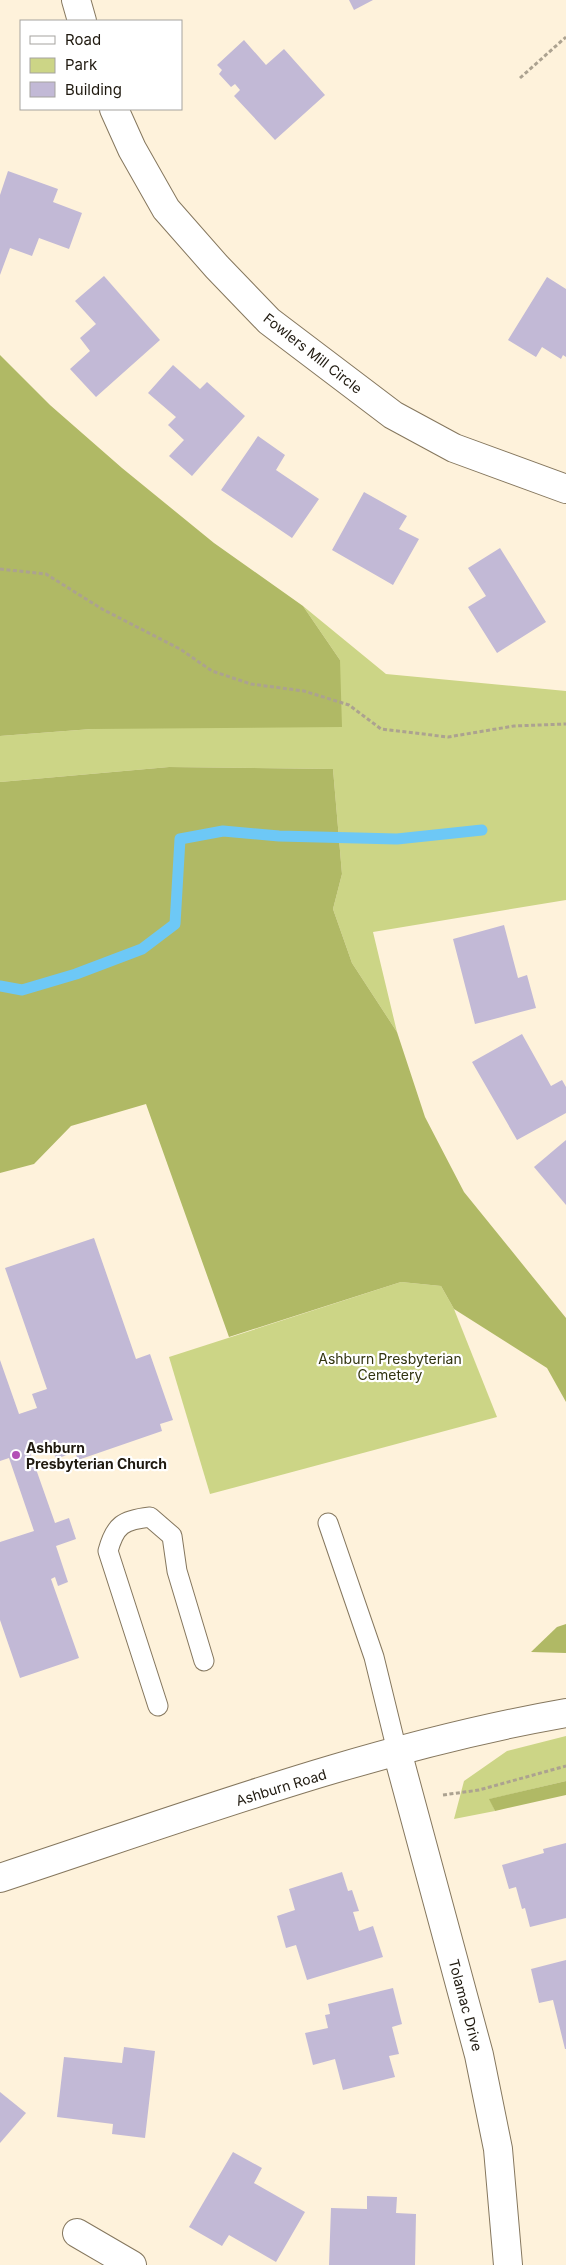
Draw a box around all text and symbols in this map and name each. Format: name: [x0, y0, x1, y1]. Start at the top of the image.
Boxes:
legend: [20, 20, 182, 110]
text: Road: [65, 30, 101, 49]
text: Park: [65, 55, 98, 74]
text: Building: [65, 80, 122, 99]
street label: Fowlers Mill Circle: [260, 309, 366, 397]
park label: Ashburn Presbyterian Cemetery: [318, 1350, 462, 1383]
place label: Ashburn Presbyterian Church: [26, 1439, 167, 1472]
marker: Ashburn Presbyterian Church: [10, 1449, 22, 1461]
street label: Ashburn Road: [234, 1765, 328, 1809]
street label: Tolamac Drive: [446, 1957, 486, 2053]

